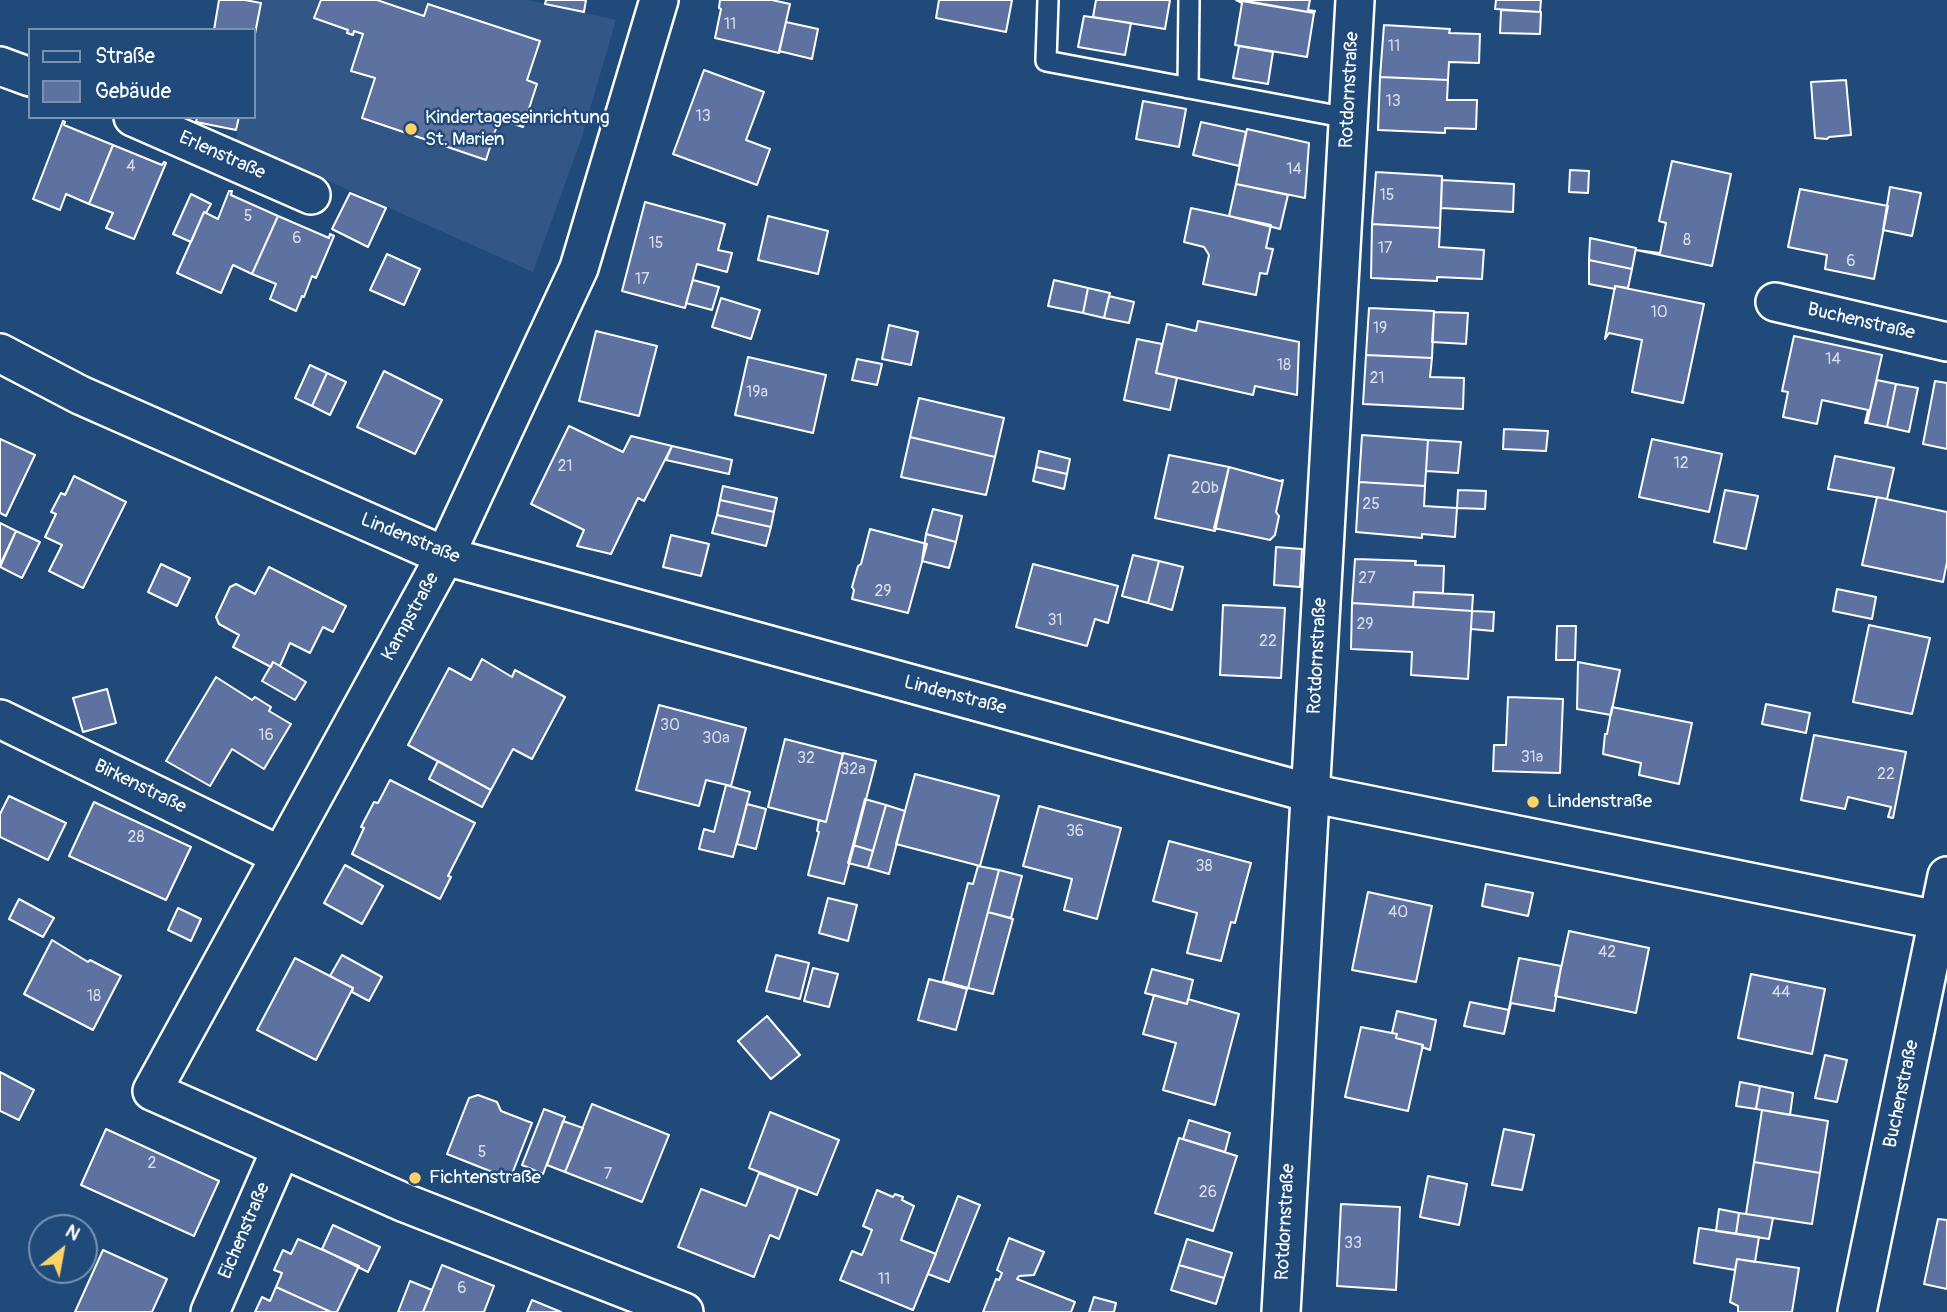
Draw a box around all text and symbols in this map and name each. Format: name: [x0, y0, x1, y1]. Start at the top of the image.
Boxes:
house number: 11: [724, 15, 736, 35]
legend: [28, 28, 256, 119]
street label: Rotdornstraße: [1336, 31, 1364, 149]
house number: 11: [1388, 37, 1400, 57]
text: Straße: [95, 43, 155, 70]
text: Gebäude: [95, 78, 171, 105]
house number: 13: [1385, 92, 1401, 112]
place label: Kindertageseinrichtung St. Marien: [425, 107, 610, 151]
house number: 13: [695, 107, 711, 127]
marker: Kindertageseinrichtung St. Marien: [403, 121, 419, 137]
street label: Erlenstraße: [175, 127, 269, 185]
house number: 4: [126, 157, 136, 177]
house number: 14: [1286, 160, 1302, 180]
house number: 15: [1380, 186, 1394, 206]
house number: 5: [244, 207, 252, 227]
house number: 6: [292, 229, 302, 249]
house number: 8: [1683, 231, 1691, 251]
house number: 15: [649, 234, 663, 254]
house number: 17: [1378, 239, 1392, 259]
house number: 6: [1846, 252, 1856, 272]
house number: 17: [635, 270, 649, 290]
street label: Buchenstraße: [1805, 299, 1917, 345]
house number: 10: [1650, 303, 1668, 323]
house number: 19: [1373, 319, 1387, 339]
house number: 14: [1825, 350, 1841, 370]
house number: 18: [1277, 356, 1291, 376]
house number: 21: [1369, 369, 1385, 389]
house number: 19a: [746, 383, 768, 403]
house number: 12: [1673, 454, 1689, 474]
house number: 21: [557, 457, 573, 477]
house number: 20b: [1191, 479, 1219, 499]
house number: 25: [1362, 495, 1380, 515]
street label: Lindenstraße: [357, 509, 463, 569]
street label: Kampstraße: [377, 569, 445, 665]
house number: 27: [1358, 569, 1376, 589]
house number: 29: [874, 582, 892, 602]
street label: Rotdornstraße: [1304, 597, 1332, 715]
house number: 31: [1047, 611, 1063, 631]
house number: 29: [1356, 615, 1374, 635]
house number: 22: [1259, 632, 1277, 652]
street label: Lindenstraße: [901, 671, 1009, 721]
house number: 30: [660, 716, 680, 736]
house number: 16: [258, 726, 274, 746]
house number: 30a: [702, 729, 730, 749]
house number: 31a: [1521, 748, 1543, 768]
house number: 32: [797, 749, 815, 769]
street label: Birkenstraße: [90, 755, 190, 819]
house number: 32a: [840, 760, 866, 780]
house number: 22: [1877, 765, 1895, 785]
place label: Lindenstraße: [1547, 791, 1652, 813]
marker: Lindenstraße: [1525, 794, 1541, 810]
house number: 36: [1066, 822, 1084, 842]
house number: 28: [127, 828, 145, 848]
house number: 38: [1196, 857, 1212, 877]
house number: 40: [1388, 903, 1408, 923]
house number: 42: [1598, 943, 1616, 963]
house number: 44: [1772, 983, 1790, 1003]
house number: 18: [87, 987, 101, 1007]
street label: Buchenstraße: [1879, 1038, 1925, 1150]
house number: 5: [478, 1143, 486, 1163]
house number: 2: [148, 1154, 156, 1174]
street label: Rotdornstraße: [1272, 1163, 1300, 1281]
house number: 7: [604, 1165, 612, 1185]
place label: Fichtenstraße: [429, 1167, 541, 1189]
marker: Fichtenstraße: [407, 1170, 423, 1186]
street label: Eichenstraße: [214, 1179, 276, 1283]
house number: 26: [1199, 1183, 1217, 1203]
north arrow: [28, 1214, 98, 1284]
text: N: [61, 1219, 84, 1246]
house number: 33: [1344, 1234, 1362, 1254]
house number: 11: [878, 1270, 890, 1290]
house number: 6: [457, 1279, 467, 1299]

